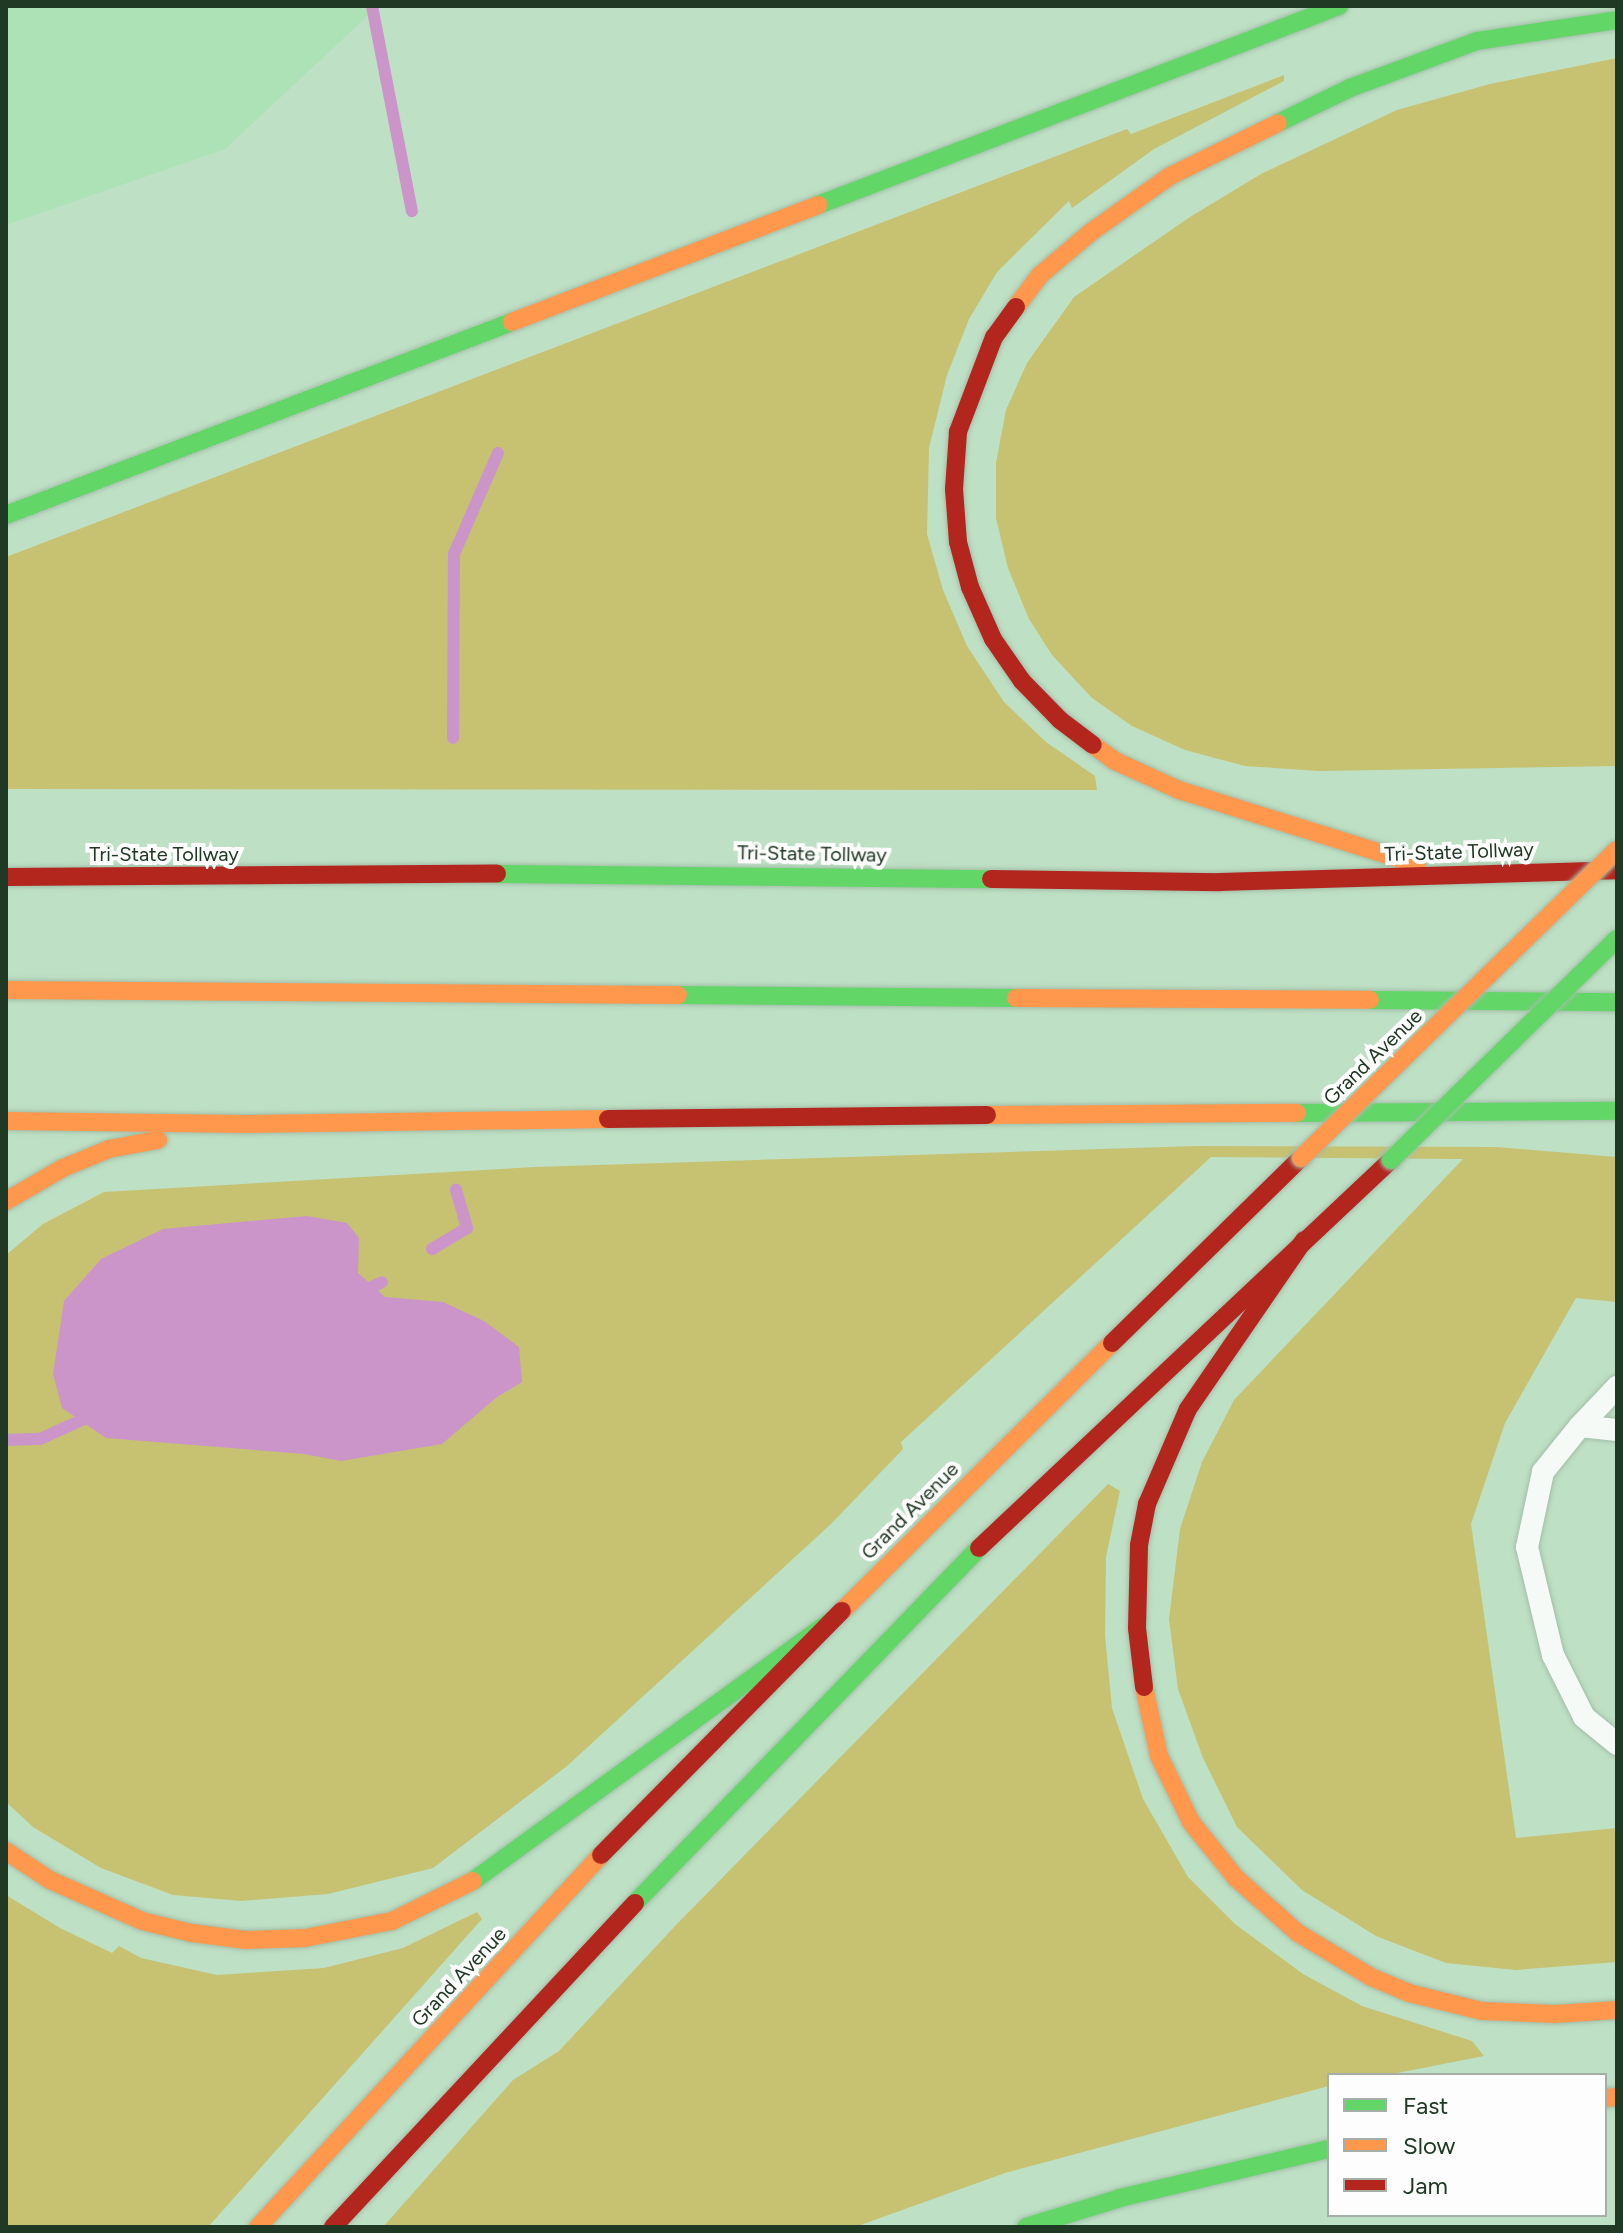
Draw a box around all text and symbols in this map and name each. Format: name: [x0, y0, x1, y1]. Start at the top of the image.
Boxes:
street label: Tri-State Tollway: [1384, 837, 1534, 867]
street label: Tri-State Tollway: [737, 841, 887, 867]
street label: Tri-State Tollway: [89, 842, 239, 866]
street label: Grand Avenue: [1319, 1004, 1427, 1110]
street label: Grand Avenue: [856, 1457, 964, 1565]
street label: Grand Avenue: [407, 1922, 511, 2032]
legend: [1327, 2073, 1607, 2217]
text: Fast: [1403, 2091, 1448, 2120]
text: Slow: [1403, 2131, 1455, 2160]
text: Jam: [1403, 2171, 1448, 2200]

